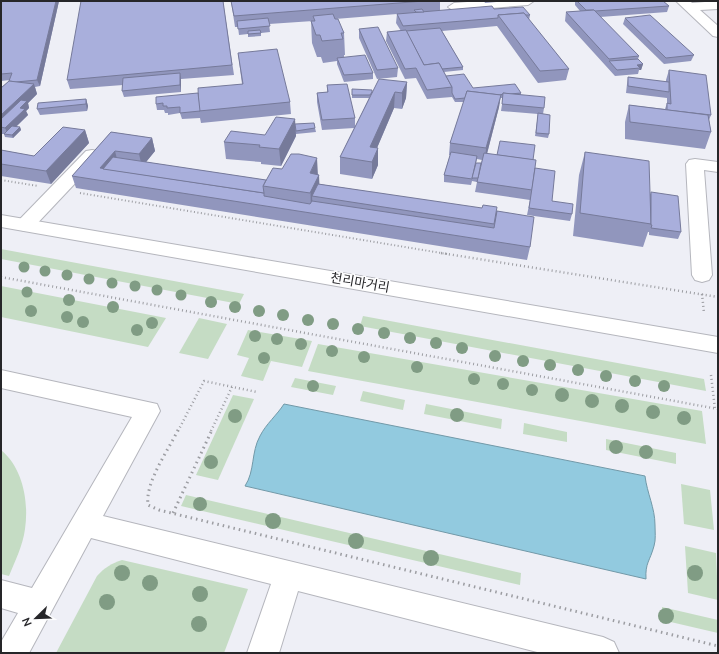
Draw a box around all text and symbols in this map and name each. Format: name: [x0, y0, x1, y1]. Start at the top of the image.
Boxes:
street label: 천리마거리: [329, 269, 391, 297]
north arrow: [16, 598, 56, 638]
text: N: [19, 615, 36, 628]

